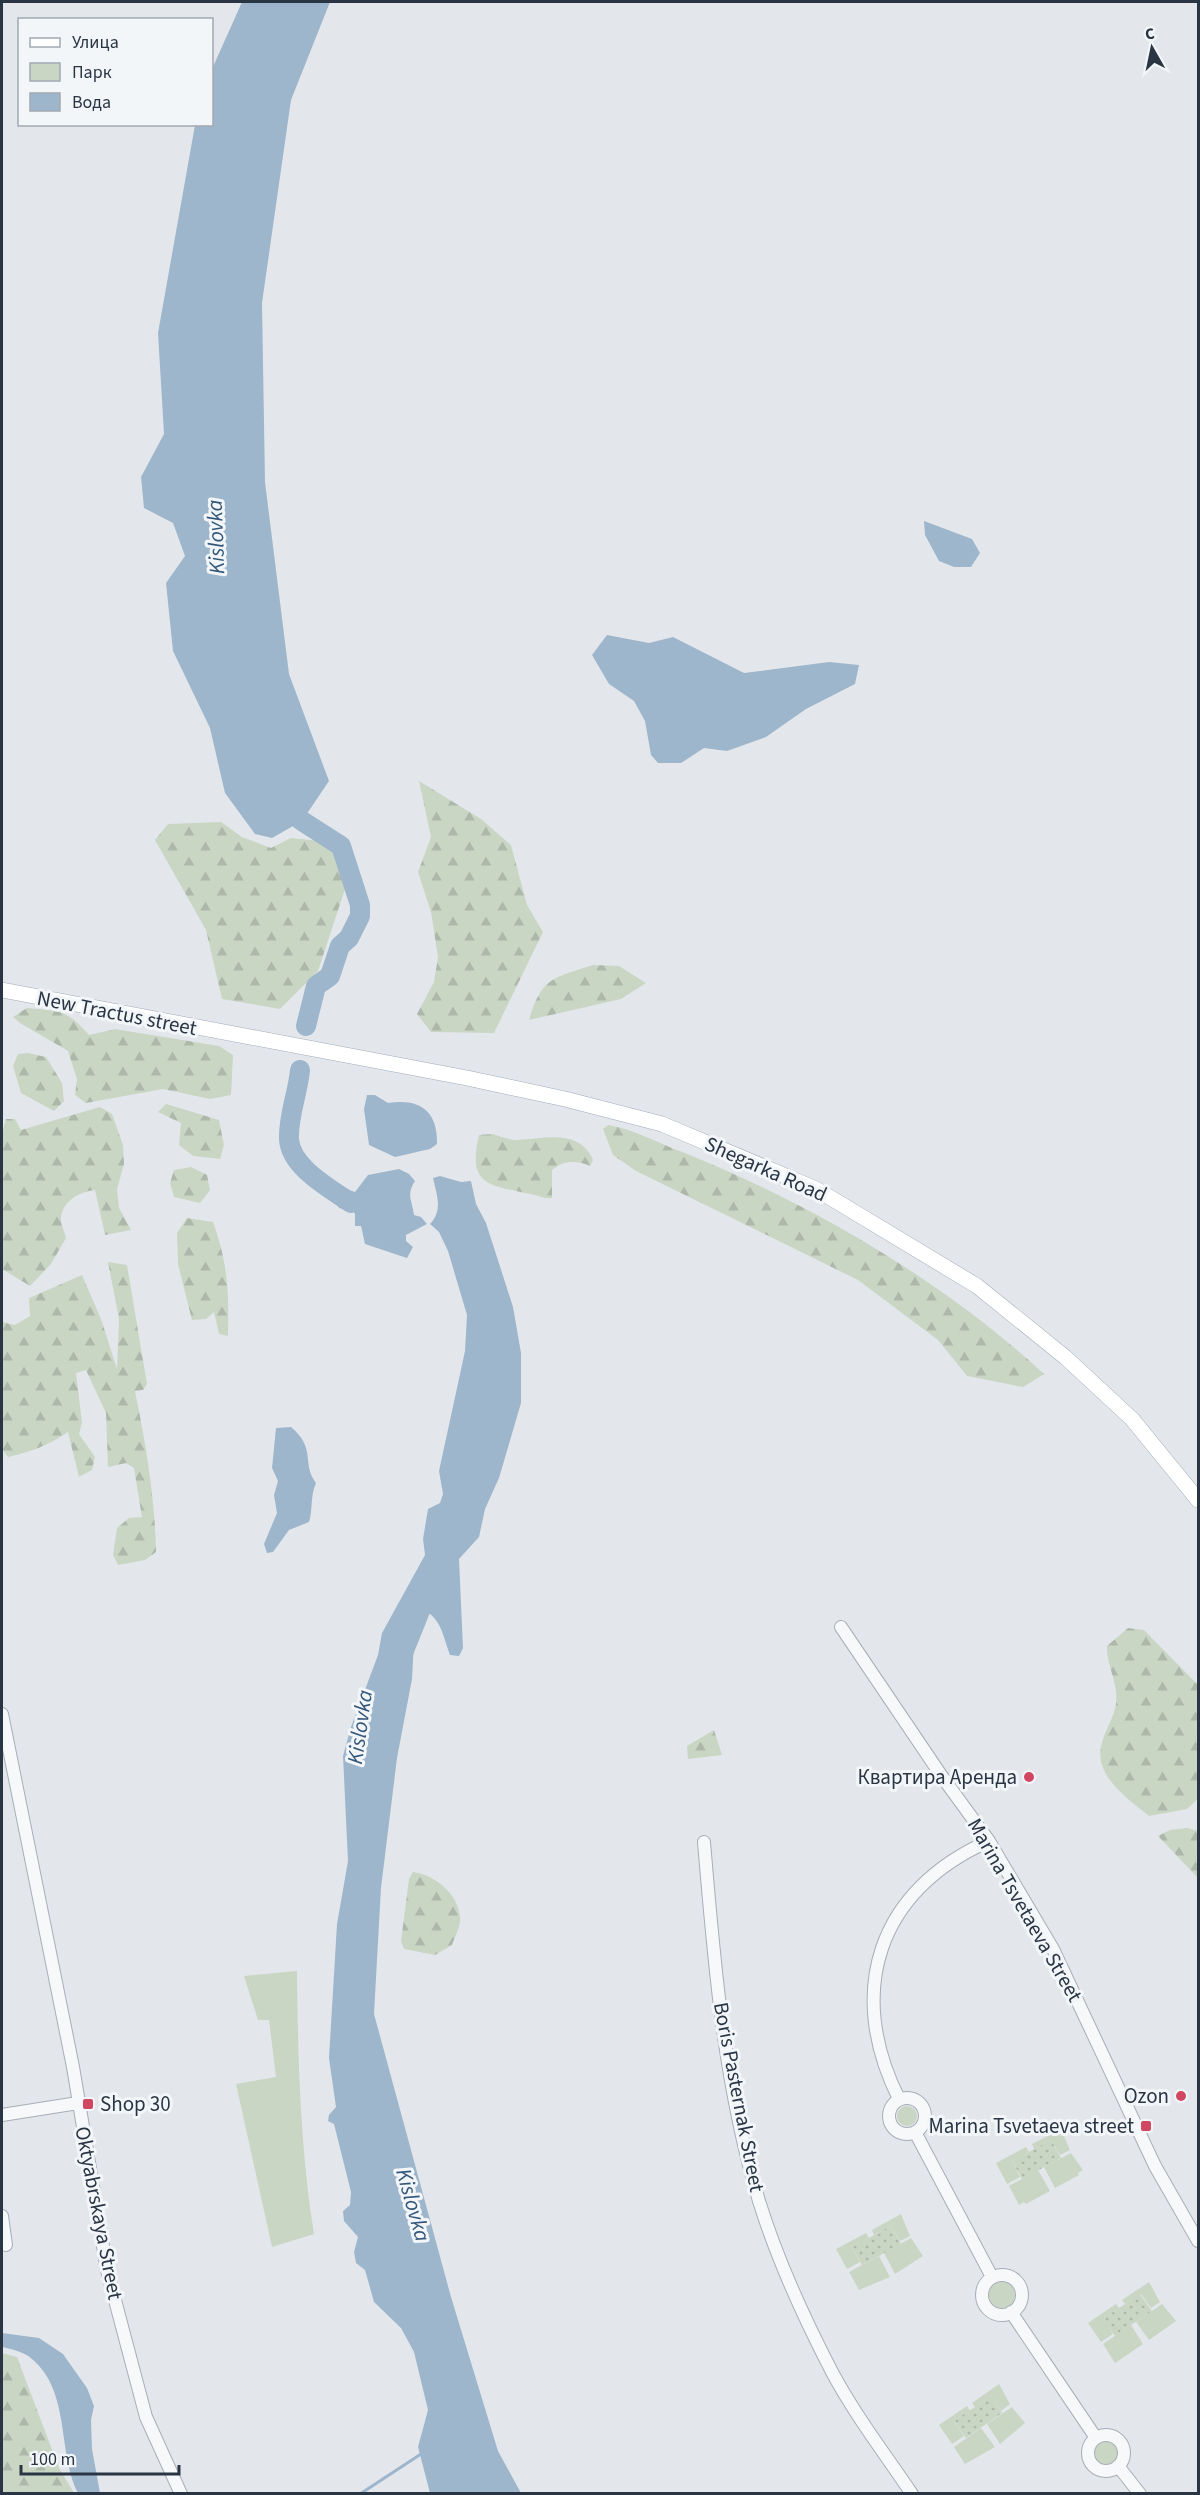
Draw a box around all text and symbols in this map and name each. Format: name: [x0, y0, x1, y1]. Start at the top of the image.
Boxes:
legend: [18, 18, 213, 126]
north arrow: [1122, 18, 1182, 78]
text: С: [1143, 23, 1156, 46]
text: Улица: [72, 30, 119, 55]
text: Парк: [72, 60, 112, 85]
text: Вода: [72, 90, 111, 115]
water label: Kislovka: [199, 499, 233, 575]
street label: New Tractus street: [35, 983, 199, 1043]
street label: Shegarka Road: [700, 1129, 832, 1209]
water label: Kislovka: [339, 1688, 381, 1766]
place label: Квартира Аренда: [857, 1762, 1017, 1792]
marker: Квартира Аренда: [1022, 1770, 1036, 1784]
street label: Marina Tsvetaeva Street: [960, 1812, 1090, 2008]
street label: Boris Pasternak Street: [706, 1999, 772, 2195]
place label: Ozon: [1124, 2081, 1169, 2111]
place label: Shop 30: [100, 2089, 171, 2119]
marker: Ozon: [1174, 2089, 1188, 2103]
marker: Shop 30: [81, 2097, 95, 2111]
place label: Marina Tsvetaeva street: [928, 2111, 1134, 2141]
marker: Marina Tsvetaeva street: [1139, 2119, 1153, 2133]
street label: Oktyabrskaya Street: [67, 2124, 131, 2302]
water label: Kislovka: [387, 2165, 439, 2245]
scale bar: [21, 2438, 178, 2476]
text: 100 m: [30, 2447, 75, 2472]

